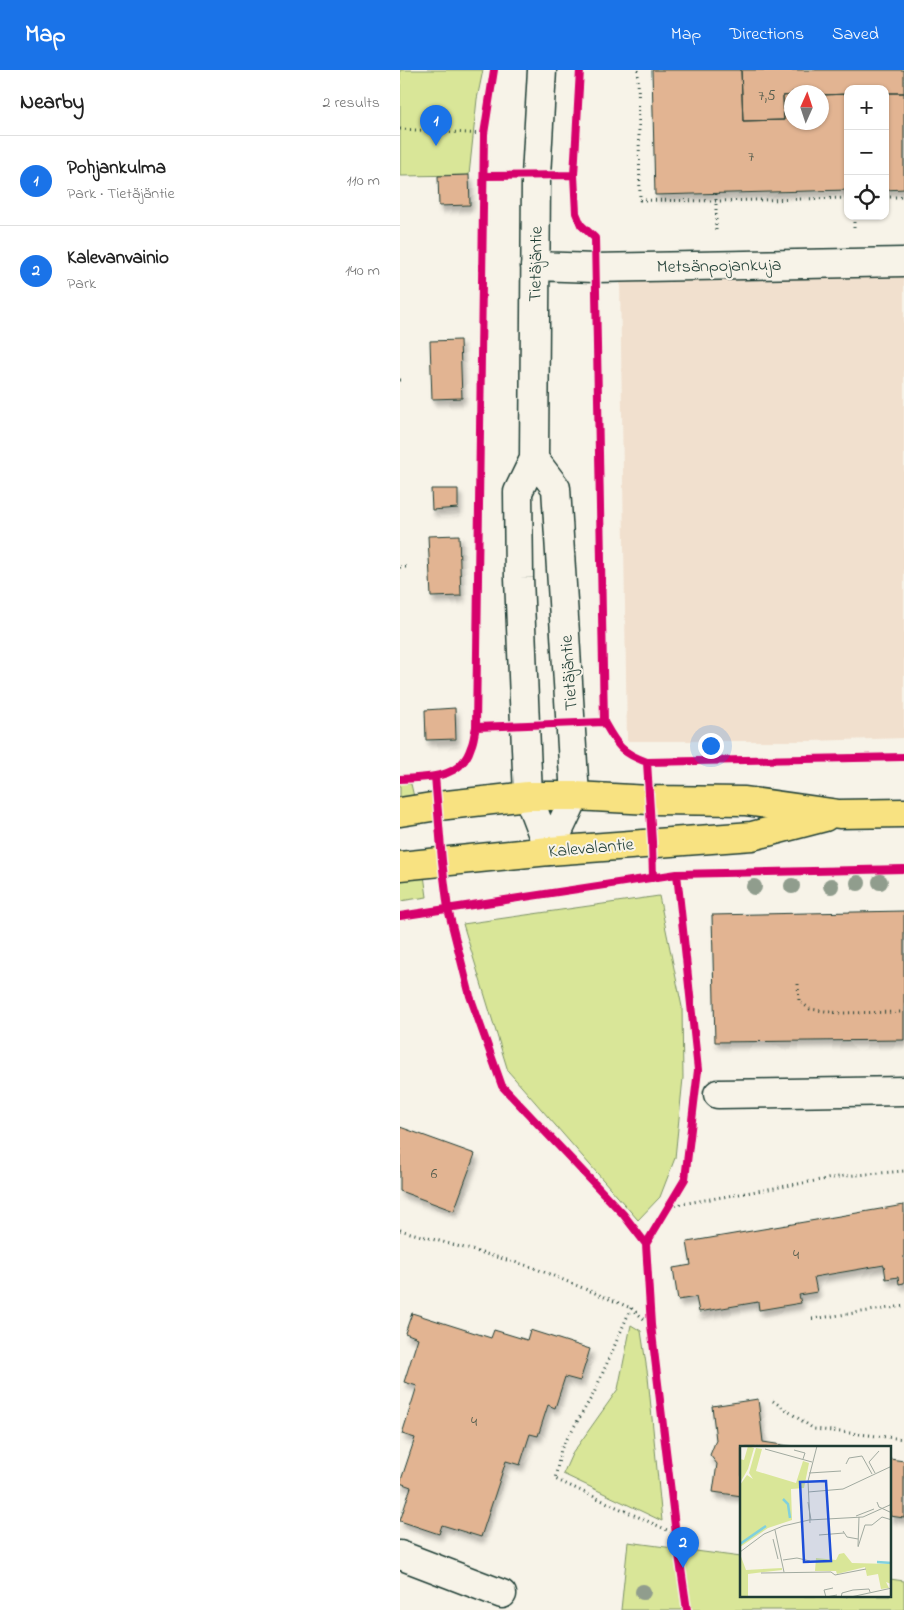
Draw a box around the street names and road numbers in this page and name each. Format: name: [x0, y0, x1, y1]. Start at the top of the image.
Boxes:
street label: Tietäjäntie: [523, 225, 551, 302]
street label: Metsänpojankuja: [657, 253, 782, 281]
street label: Tietäjäntie: [554, 633, 586, 712]
street label: Kalevalantie: [548, 832, 636, 866]

